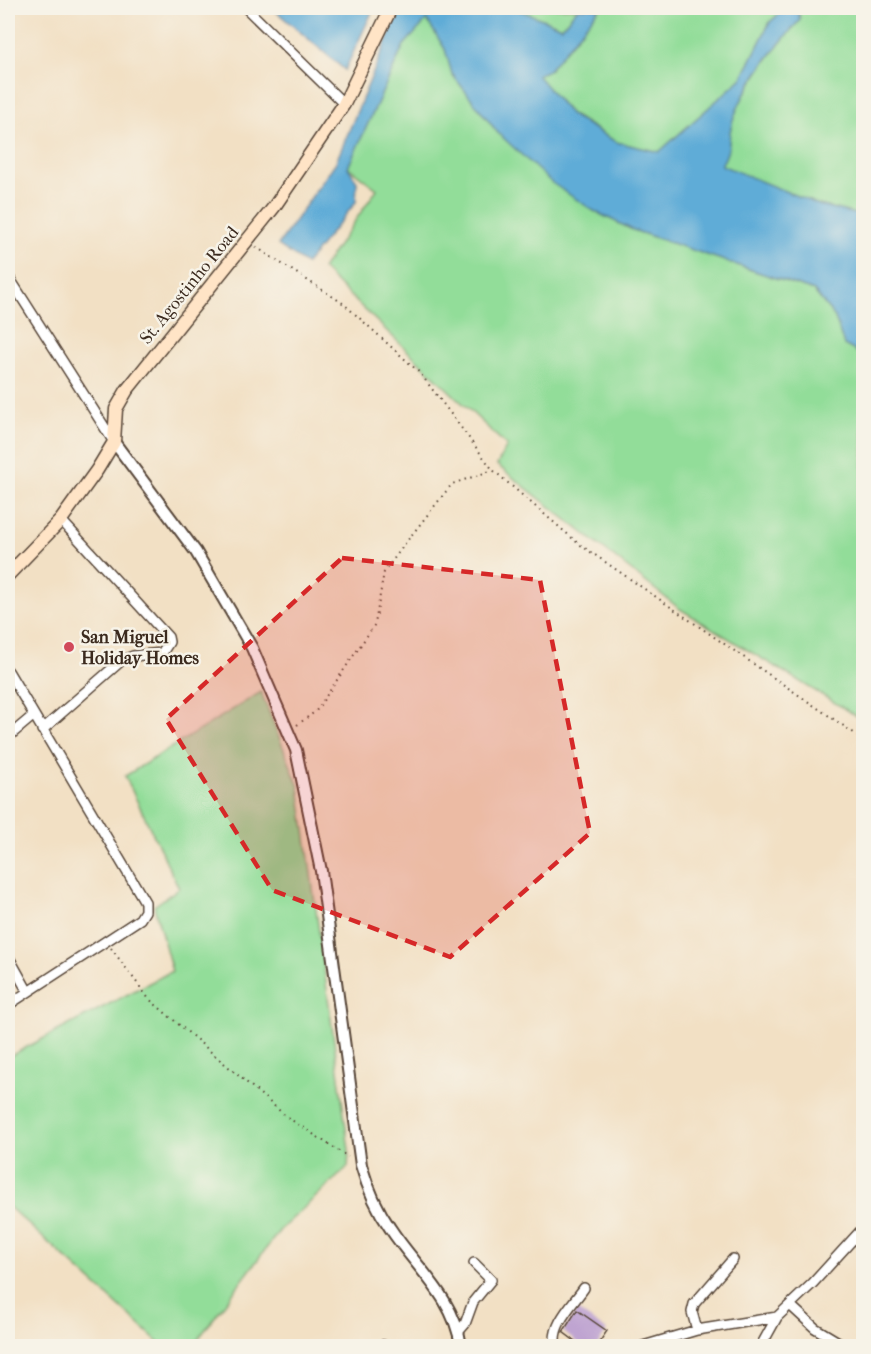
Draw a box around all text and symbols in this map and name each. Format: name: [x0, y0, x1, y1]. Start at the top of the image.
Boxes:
street label: St. Agostinho Road: [135, 222, 243, 348]
place label: San Miguel Holiday Homes: [81, 627, 199, 669]
marker: San Miguel Holiday Homes: [62, 640, 76, 654]

